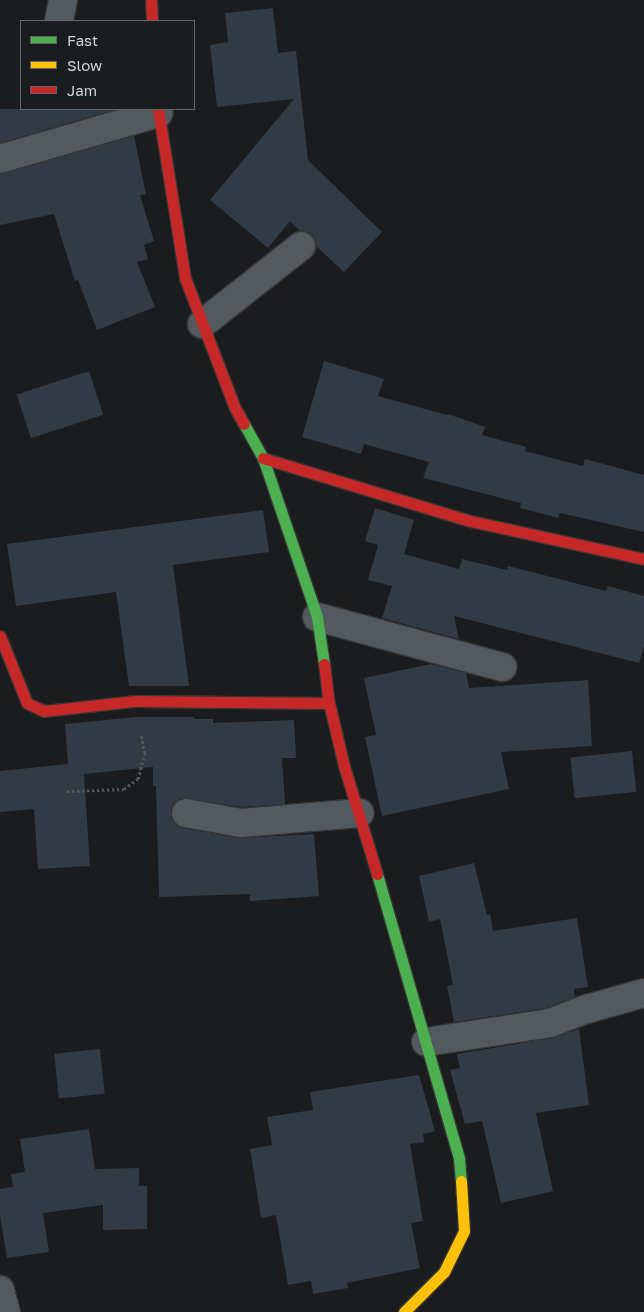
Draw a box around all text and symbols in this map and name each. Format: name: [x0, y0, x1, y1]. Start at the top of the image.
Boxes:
legend: [20, 20, 195, 110]
text: Fast: [67, 31, 98, 49]
text: Slow: [67, 56, 102, 74]
text: Jam: [67, 81, 97, 99]

